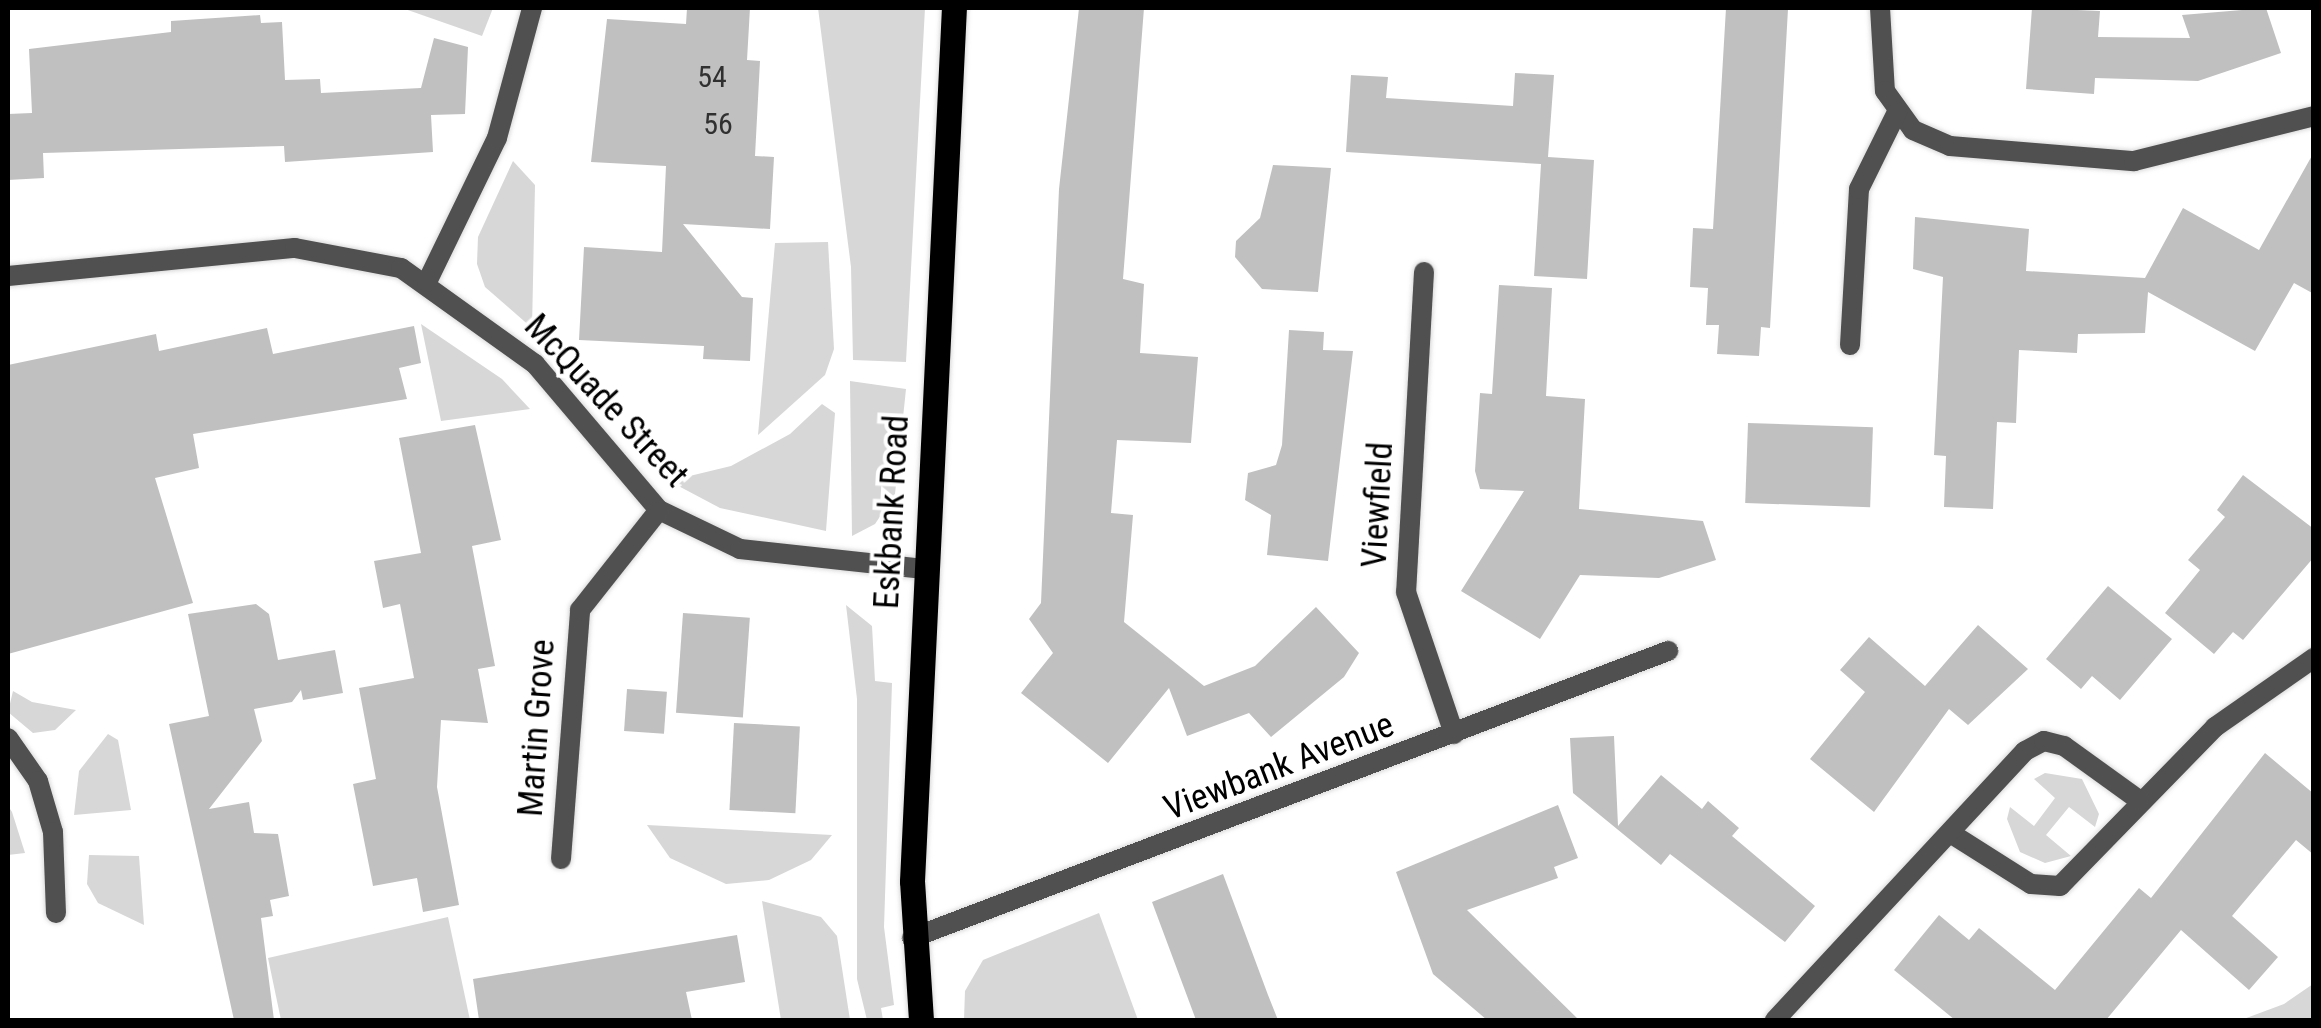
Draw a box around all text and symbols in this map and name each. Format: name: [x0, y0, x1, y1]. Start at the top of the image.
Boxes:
house number: 54: [697, 59, 727, 95]
house number: 56: [703, 106, 733, 142]
street label: McQuade Street: [515, 306, 697, 496]
street label: Eskbank Road: [866, 414, 918, 610]
street label: Viewfield: [1354, 441, 1402, 569]
street label: Martin Grove: [510, 638, 564, 818]
street label: Viewbank Avenue: [1158, 704, 1400, 830]

